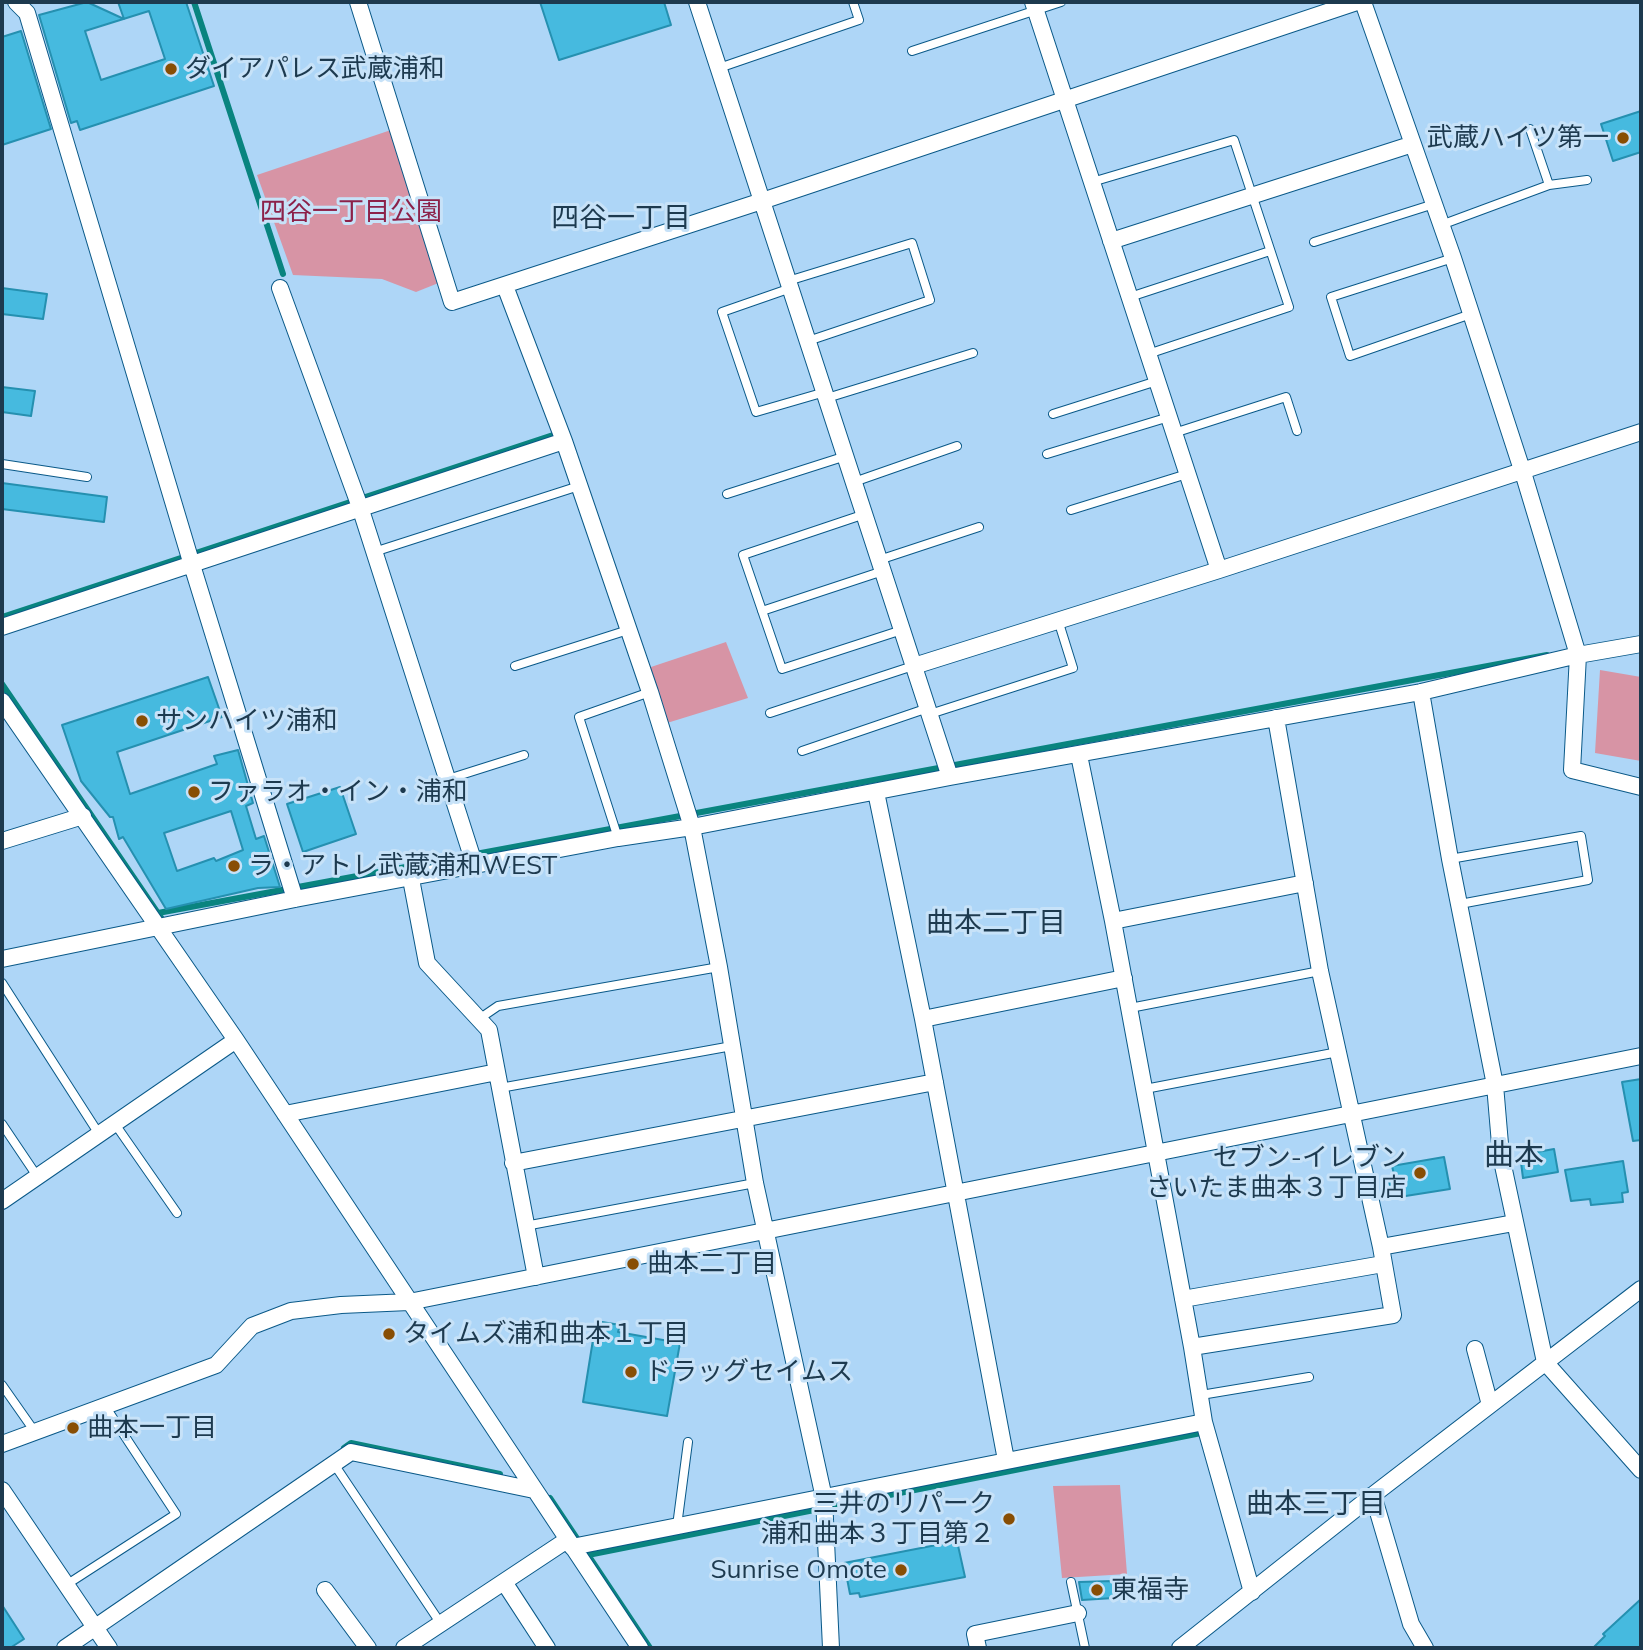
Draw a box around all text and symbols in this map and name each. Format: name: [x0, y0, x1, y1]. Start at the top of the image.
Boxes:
place label: ダイアパレス武蔵浦和: [185, 53, 445, 85]
marker: ダイアパレス武蔵浦和: [163, 61, 179, 77]
place label: 武蔵ハイツ第一: [1427, 122, 1609, 154]
marker: 武蔵ハイツ第一: [1615, 130, 1631, 146]
park label: 四谷一丁目公園: [260, 196, 442, 228]
district label: 四谷一丁目: [551, 202, 691, 236]
place label: サンハイツ浦和: [156, 705, 338, 737]
marker: サンハイツ浦和: [134, 713, 150, 729]
place label: ファラオ・イン・浦和: [208, 776, 468, 808]
marker: ファラオ・イン・浦和: [186, 784, 202, 800]
place label: ラ・アトレ武蔵浦和WEST: [248, 850, 557, 882]
marker: ラ・アトレ武蔵浦和WEST: [226, 858, 242, 874]
district label: 曲本二丁目: [926, 907, 1066, 941]
district label: 曲本: [1484, 1138, 1544, 1174]
place label: セブン-イレブン さいたま曲本３丁目店: [1146, 1142, 1406, 1204]
marker: セブン-イレブン さいたま曲本３丁目店: [1412, 1165, 1428, 1181]
place label: 曲本二丁目: [647, 1248, 777, 1280]
marker: 曲本二丁目: [625, 1256, 641, 1272]
place label: タイムズ浦和曲本１丁目: [403, 1318, 689, 1350]
marker: タイムズ浦和曲本１丁目: [381, 1326, 397, 1342]
place label: ドラッグセイムス: [645, 1356, 853, 1388]
marker: ドラッグセイムス: [623, 1364, 639, 1380]
place label: 曲本一丁目: [87, 1412, 217, 1444]
marker: 曲本一丁目: [65, 1420, 81, 1436]
place label: 三井のリパーク 浦和曲本３丁目第２: [761, 1488, 995, 1550]
district label: 曲本三丁目: [1246, 1488, 1386, 1522]
marker: 三井のリパーク 浦和曲本３丁目第２: [1001, 1511, 1017, 1527]
place label: Sunrise Omote: [710, 1554, 887, 1586]
marker: Sunrise Omote: [893, 1562, 909, 1578]
place label: 東福寺: [1111, 1574, 1189, 1606]
marker: 東福寺: [1089, 1582, 1105, 1598]

